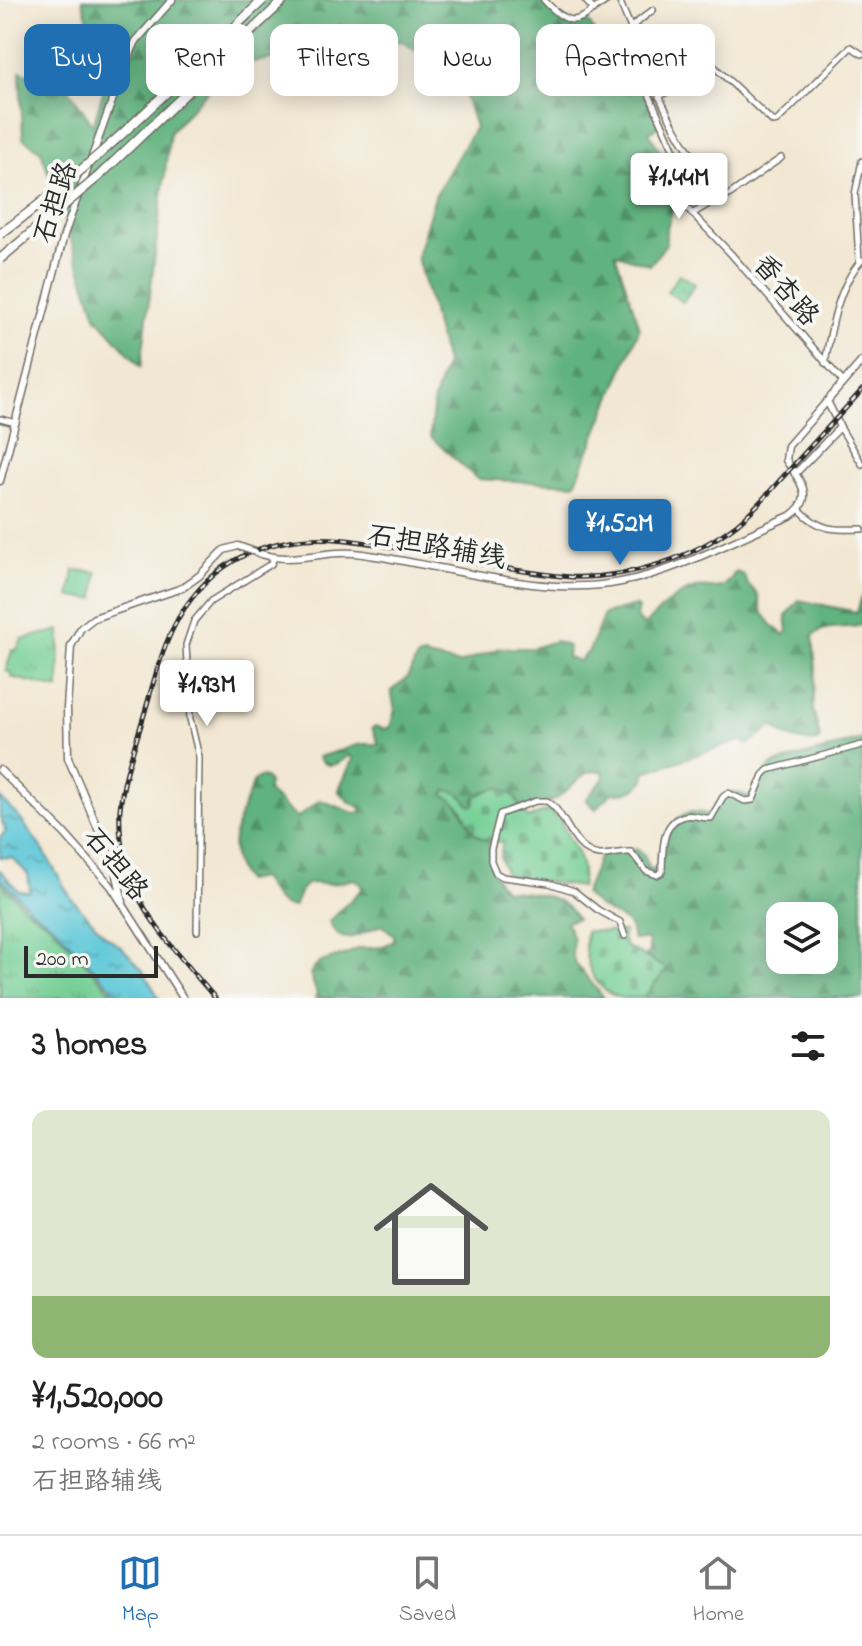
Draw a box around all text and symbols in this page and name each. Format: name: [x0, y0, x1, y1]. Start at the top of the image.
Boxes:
chip: Buy: [24, 24, 130, 96]
chip: Rent: [146, 24, 254, 96]
chip: Filters: [270, 24, 398, 96]
chip: New: [414, 24, 520, 96]
chip: Apartment: [536, 24, 715, 96]
pin: ¥1.44M: [614, 153, 744, 221]
street label: 石担路: [25, 157, 90, 249]
text: ¥1.44M: [649, 160, 709, 198]
street label: 香杏路: [741, 246, 827, 336]
pin: ¥1.52M: [555, 499, 685, 567]
text: ¥1.52M: [586, 506, 654, 544]
street label: 石担路辅线: [364, 516, 509, 581]
pin: ¥1.93M: [142, 660, 272, 728]
text: ¥1.93M: [178, 667, 236, 705]
street label: 石担路: [72, 820, 157, 911]
map controls: [766, 902, 838, 974]
button: layers: [766, 902, 838, 974]
scale bar: [24, 942, 158, 978]
text: 200 m: [36, 944, 89, 976]
text: 3 homes: [32, 1021, 147, 1071]
icon: filters: [786, 1024, 830, 1068]
icon: home: [359, 1162, 503, 1306]
text: ¥1,520,000: [32, 1374, 163, 1424]
text: 2 rooms · 66 m²: [32, 1424, 196, 1462]
text: 石担路辅线: [32, 1464, 162, 1502]
tab: Map: [118, 1551, 162, 1631]
tab: Saved: [399, 1551, 456, 1631]
tab: Home: [693, 1551, 744, 1631]

